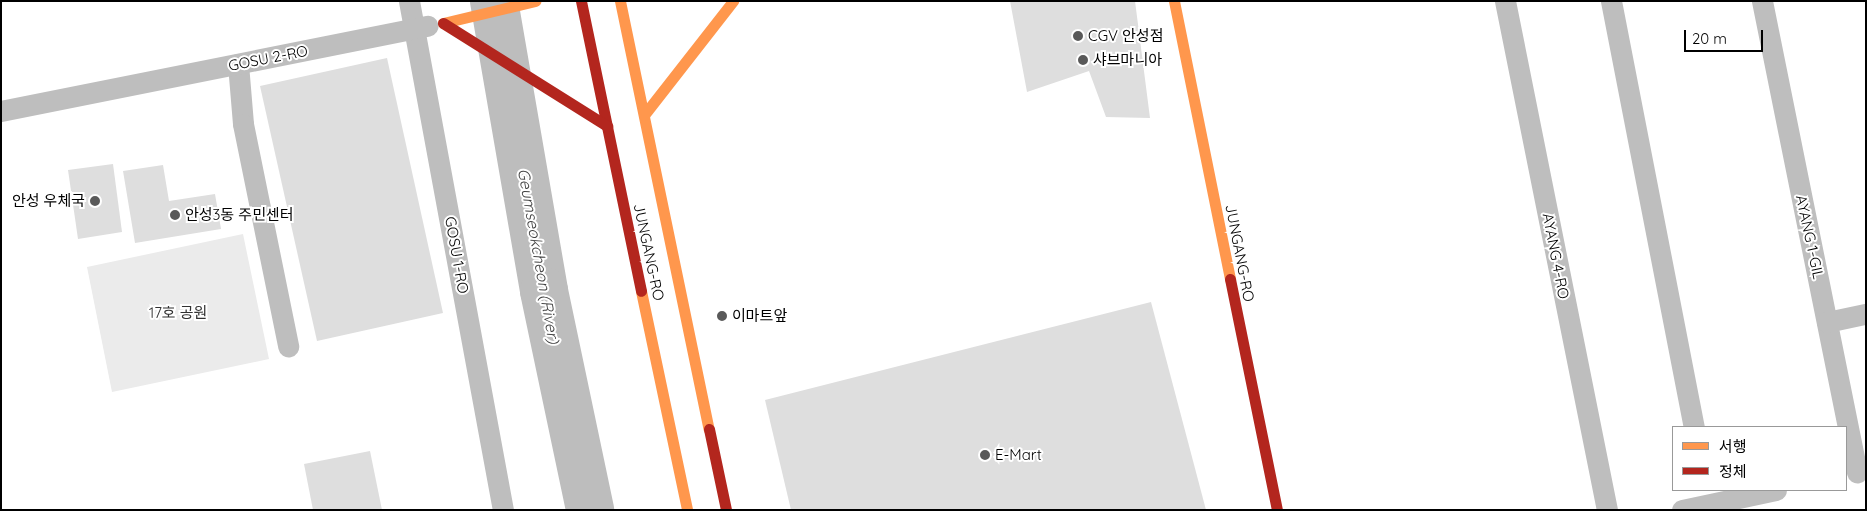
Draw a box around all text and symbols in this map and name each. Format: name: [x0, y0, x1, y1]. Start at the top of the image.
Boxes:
scale bar: [1687, 20, 1766, 52]
place label: CGV 안성점: [1088, 27, 1163, 45]
text: 20 m: [1692, 29, 1727, 48]
marker: CGV 안성점: [1072, 30, 1084, 42]
street label: GOSU 2-RO: [227, 41, 309, 75]
place label: 샤브마니아: [1093, 51, 1162, 69]
marker: 샤브마니아: [1077, 54, 1089, 66]
water label: Geumseokcheon (River): [514, 167, 564, 345]
place label: 안성 우체국: [12, 192, 85, 210]
street label: AYANG 1-GIL: [1792, 193, 1828, 281]
marker: 안성 우체국: [89, 195, 101, 207]
street label: JUNGANG-RO: [630, 202, 668, 302]
street label: JUNGANG-RO: [1222, 203, 1258, 303]
place label: 안성3동 주민센터: [185, 206, 294, 224]
marker: 안성3동 주민센터: [169, 209, 181, 221]
street label: AYANG 4-RO: [1539, 212, 1573, 300]
street label: GOSU 1-RO: [441, 215, 473, 295]
park label: 17호 공원: [149, 304, 207, 322]
place label: 이마트앞: [732, 307, 787, 325]
marker: 이마트앞: [716, 310, 728, 322]
legend: [1672, 426, 1847, 491]
text: 서행: [1719, 437, 1747, 456]
place label: E-Mart: [995, 446, 1042, 464]
marker: E-Mart: [979, 449, 991, 461]
text: 정체: [1719, 462, 1747, 481]

